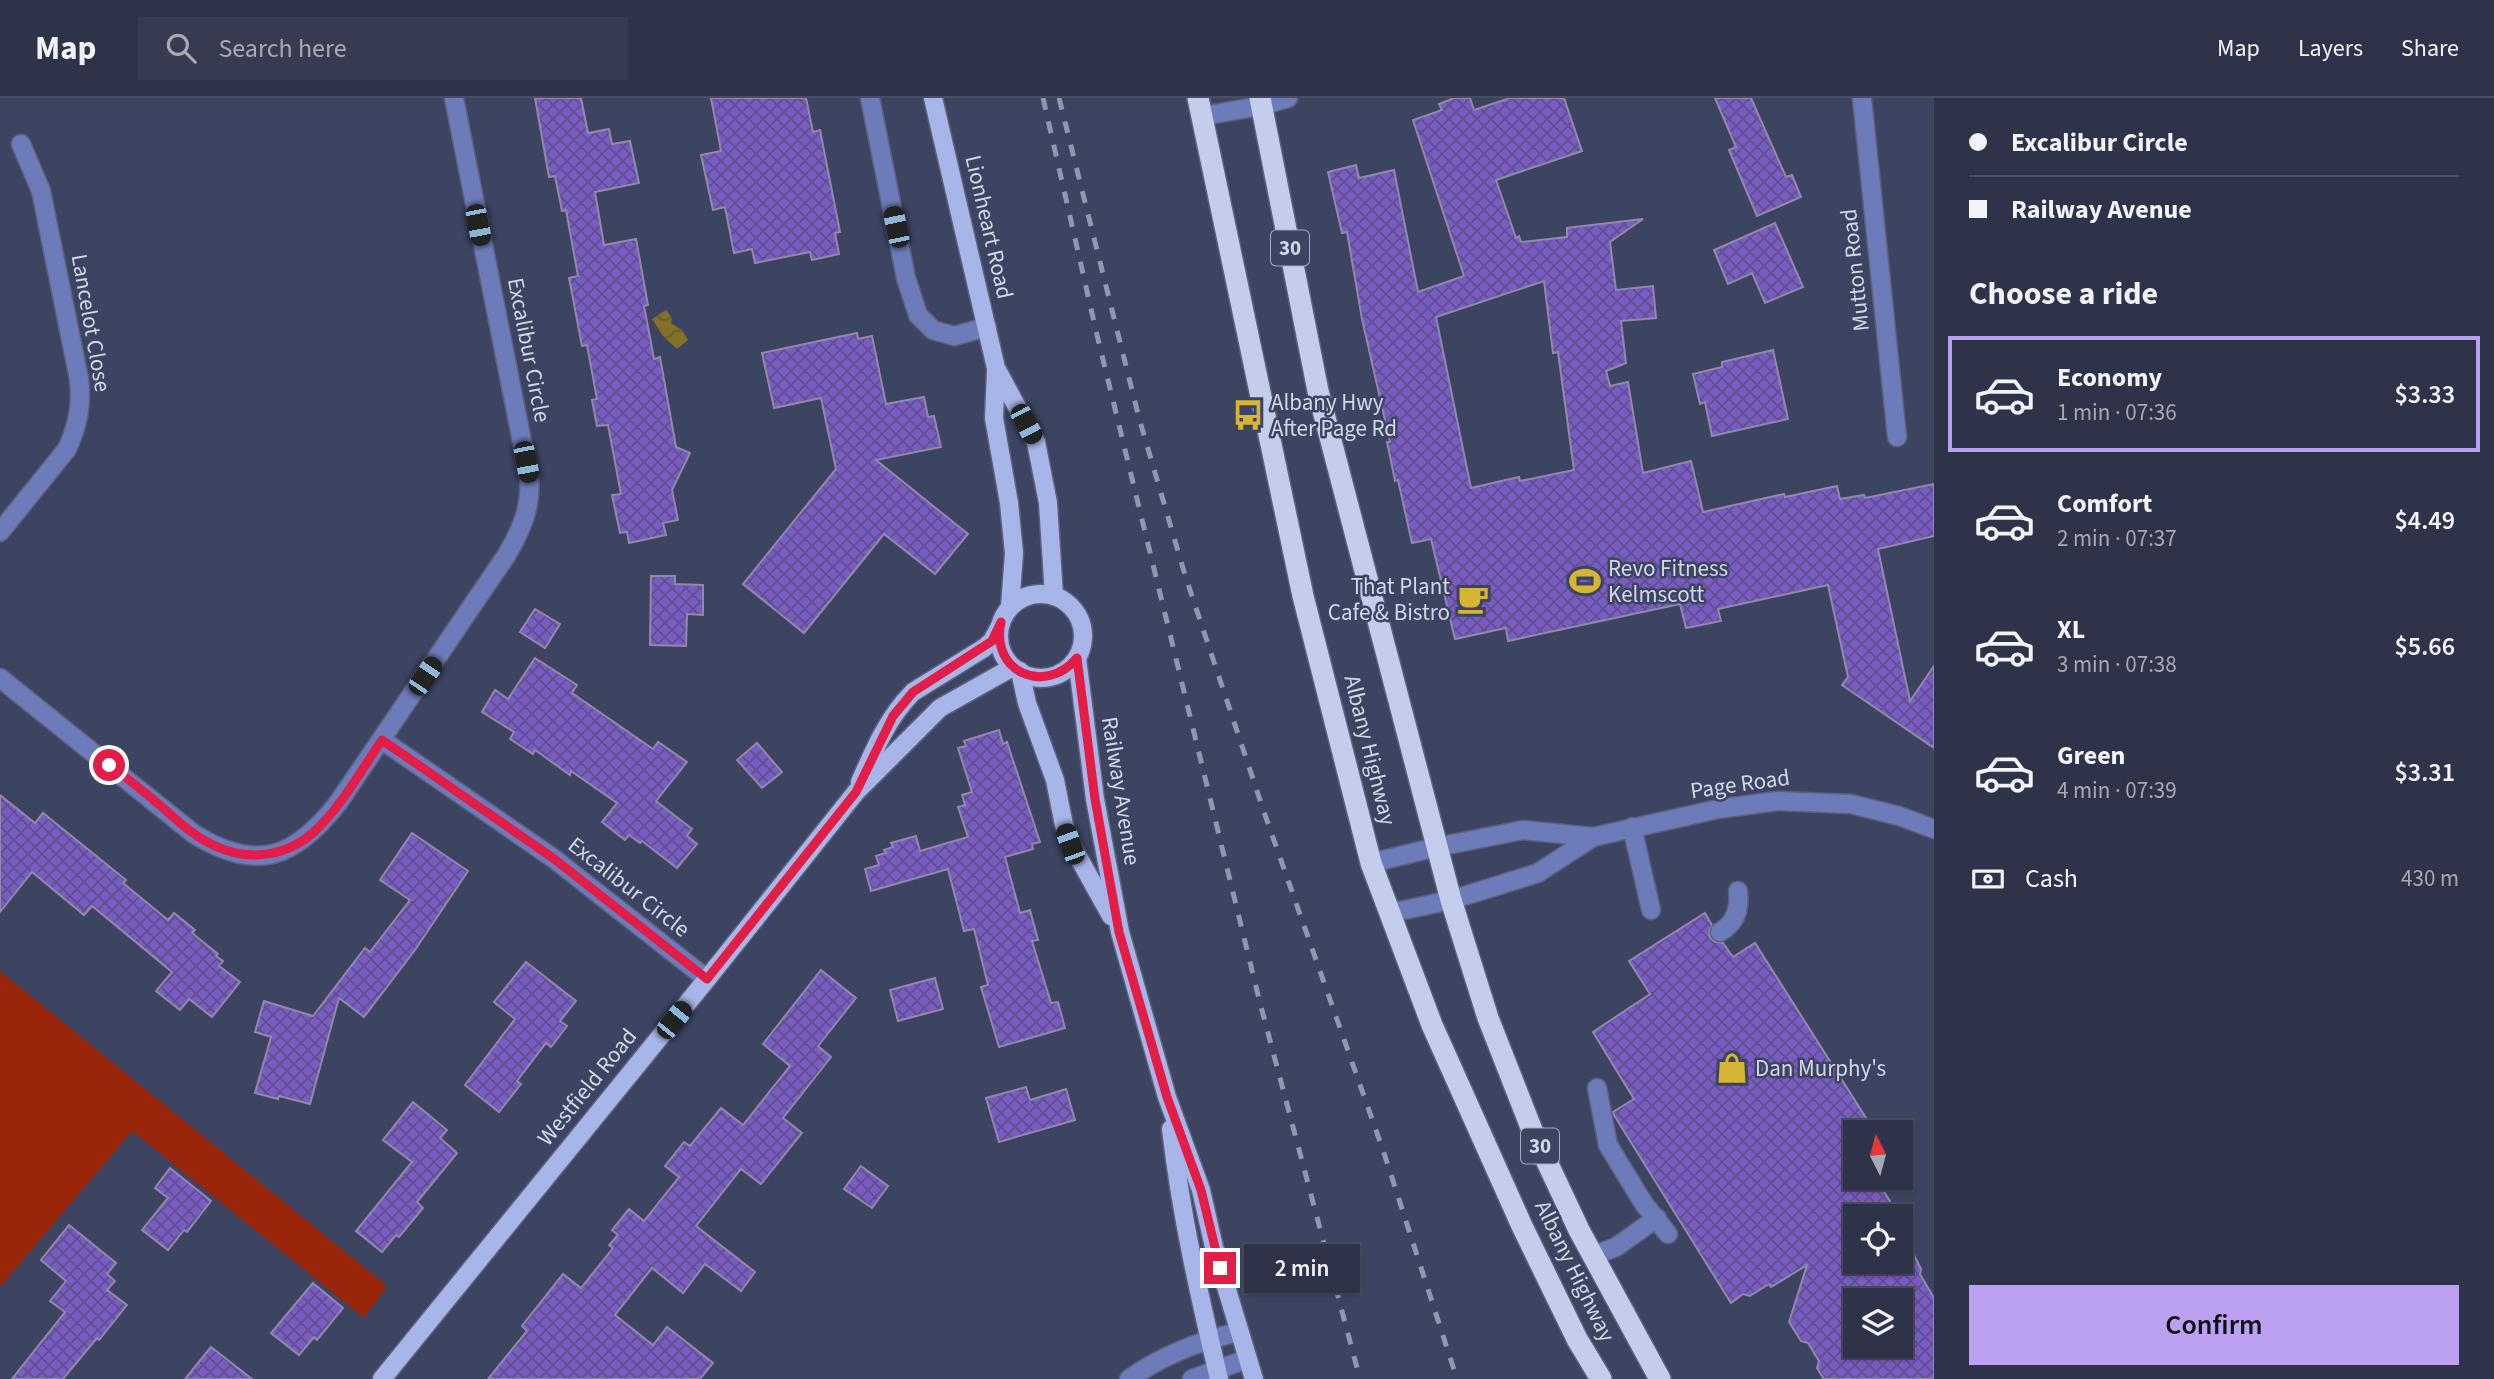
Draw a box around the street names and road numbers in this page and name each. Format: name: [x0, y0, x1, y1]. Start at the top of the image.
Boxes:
street label: Lionheart Road: [956, 152, 1022, 302]
street label: Mutton Road: [1832, 207, 1878, 333]
road number: 30: [1271, 230, 1309, 266]
street label: Lancelot Close: [63, 251, 119, 395]
street label: Excalibur Circle: [499, 275, 559, 425]
street label: Albany Highway: [1335, 671, 1405, 829]
street label: Railway Avenue: [1093, 714, 1149, 868]
street label: Page Road: [1688, 761, 1792, 807]
street label: Excalibur Circle: [561, 829, 697, 945]
street label: Westfield Road: [529, 1021, 645, 1153]
road number: 30: [1521, 1128, 1559, 1164]
street label: Albany Highway: [1526, 1195, 1624, 1348]

